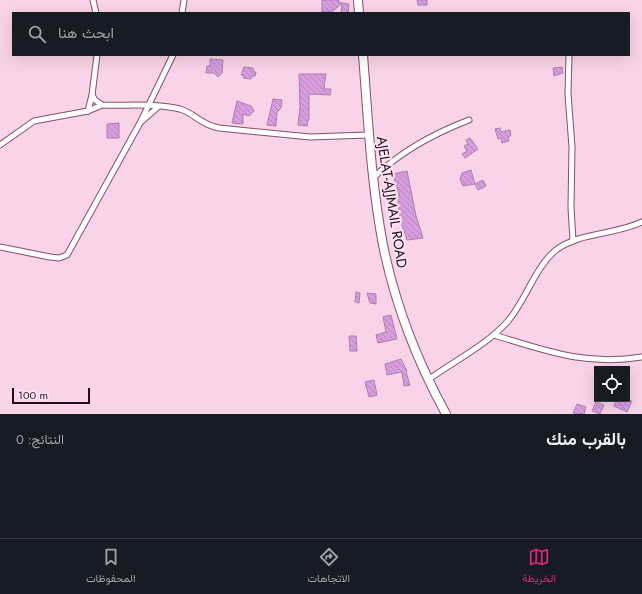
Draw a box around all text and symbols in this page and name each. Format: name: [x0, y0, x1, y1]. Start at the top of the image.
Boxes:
search box: [12, 12, 630, 56]
text: ابحث هنا: [58, 22, 114, 44]
icon: search: [26, 23, 48, 45]
street label: AJELAT-AJJMAIL ROAD: [372, 135, 412, 269]
map controls: [594, 366, 630, 402]
button: locate: [594, 366, 630, 402]
scale bar: [12, 386, 90, 405]
text: 100 m: [18, 387, 48, 403]
text: بالقرب منك: [546, 427, 626, 451]
text: النتائج: 0: [16, 430, 64, 449]
tab: المحفوظات: [86, 546, 136, 588]
tab: الاتجاهات: [307, 546, 350, 588]
tab: الخريطة: [522, 546, 556, 588]

